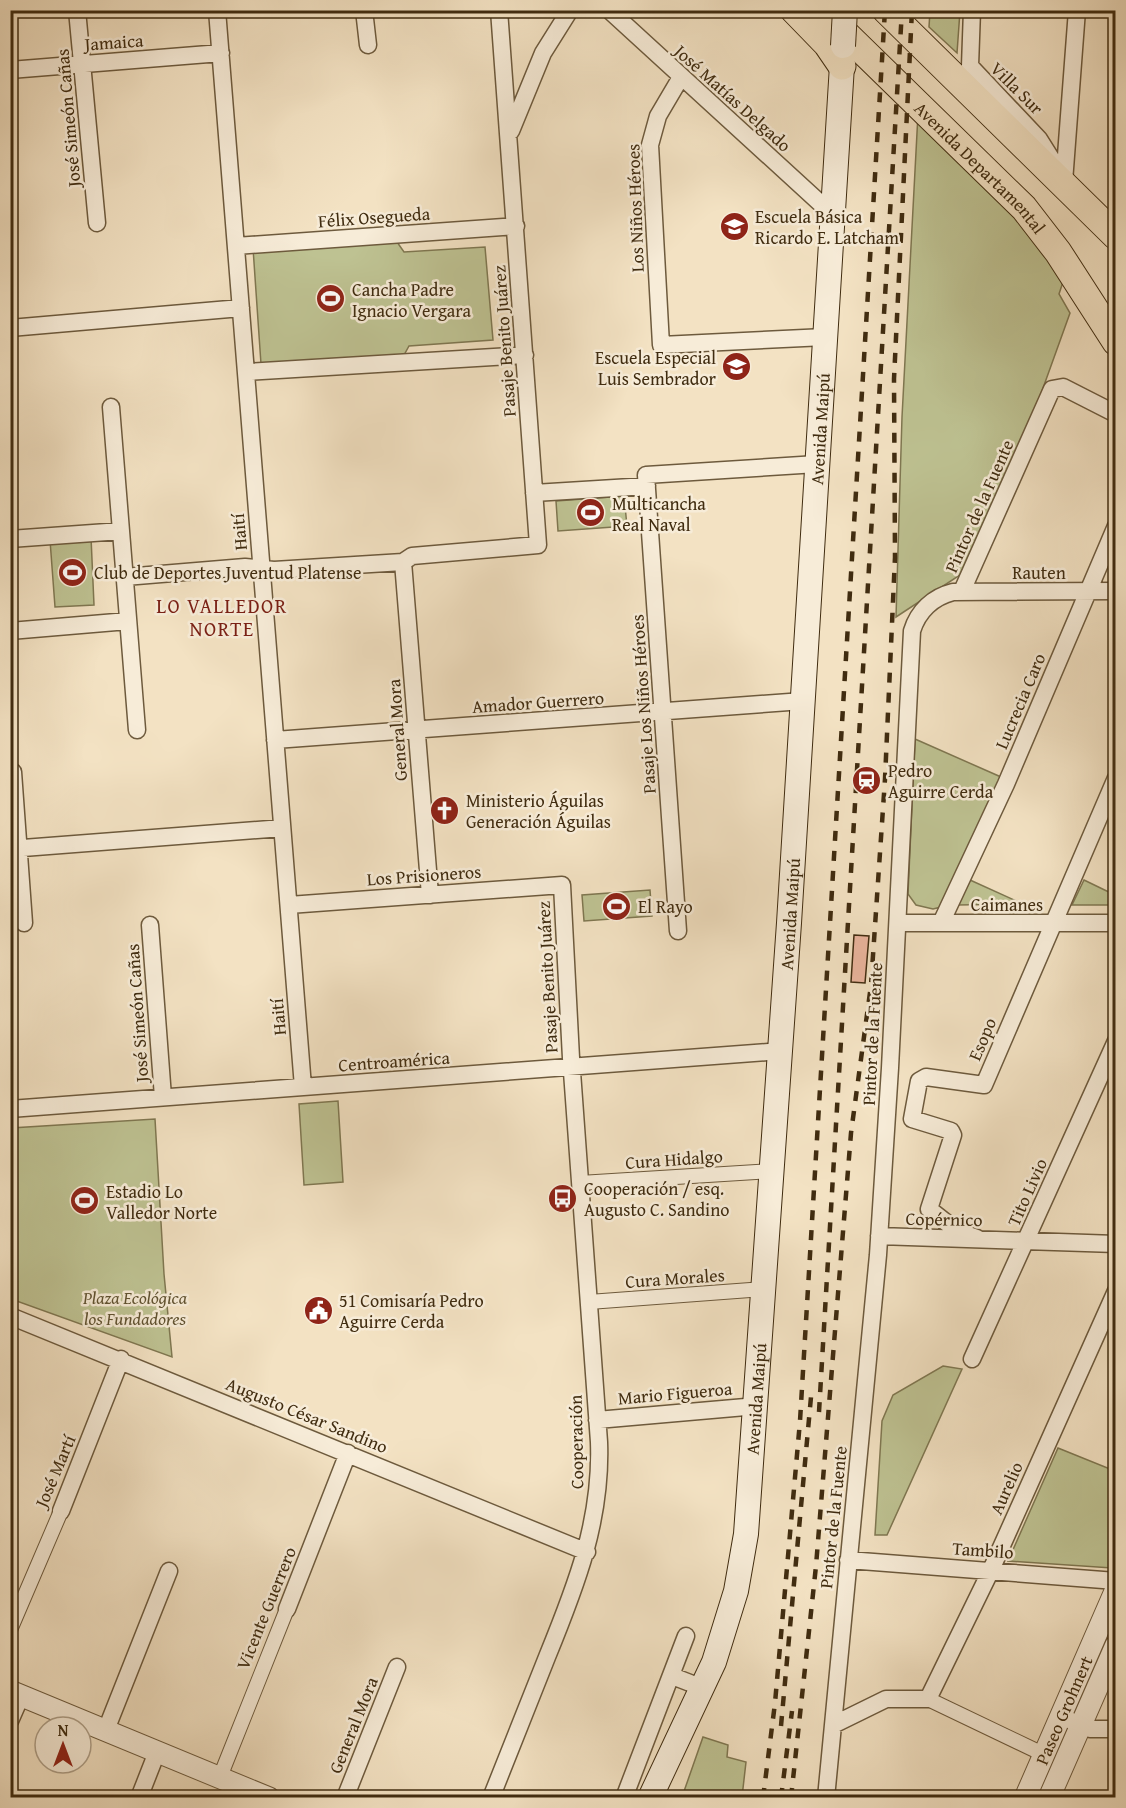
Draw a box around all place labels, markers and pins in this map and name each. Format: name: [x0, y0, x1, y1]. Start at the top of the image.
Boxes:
place label: Escuela Básica Ricardo E. Latcham: [755, 203, 899, 251]
school or university icon: Escuela Básica Ricardo E. Latcham: [718, 210, 750, 242]
place label: Cancha Padre Ignacio Vergara: [352, 276, 472, 324]
sports icon: Cancha Padre Ignacio Vergara: [315, 283, 347, 315]
place label: Escuela Especial Luis Sembrador: [595, 344, 717, 392]
school or university icon: Escuela Especial Luis Sembrador: [721, 351, 753, 383]
place label: Multicancha Real Naval: [612, 490, 706, 538]
sports icon: Multicancha Real Naval: [575, 497, 607, 529]
sports icon: Club de Deportes Juventud Platense: [57, 556, 89, 588]
place label: Club de Deportes Juventud Platense: [94, 559, 361, 586]
place label: Pedro Aguirre Cerda: [888, 757, 994, 805]
station icon: Pedro Aguirre Cerda: [851, 764, 883, 796]
place label: Ministerio Águilas Generación Águilas: [466, 787, 611, 835]
church icon: Ministerio Águilas Generación Águilas: [429, 794, 461, 826]
sports icon: El Rayo: [601, 890, 633, 922]
place label: El Rayo: [638, 893, 693, 920]
place label: Cooperación / esq. Augusto C. Sandino: [584, 1175, 729, 1223]
place label: Estadio Lo Valledor Norte: [106, 1178, 217, 1226]
bus stop icon: Cooperación / esq. Augusto C. Sandino: [547, 1182, 579, 1214]
sports icon: Estadio Lo Valledor Norte: [69, 1185, 101, 1217]
place label: 51 Comisaría Pedro Aguirre Cerda: [339, 1287, 484, 1335]
public building icon: 51 Comisaría Pedro Aguirre Cerda: [302, 1294, 334, 1326]

